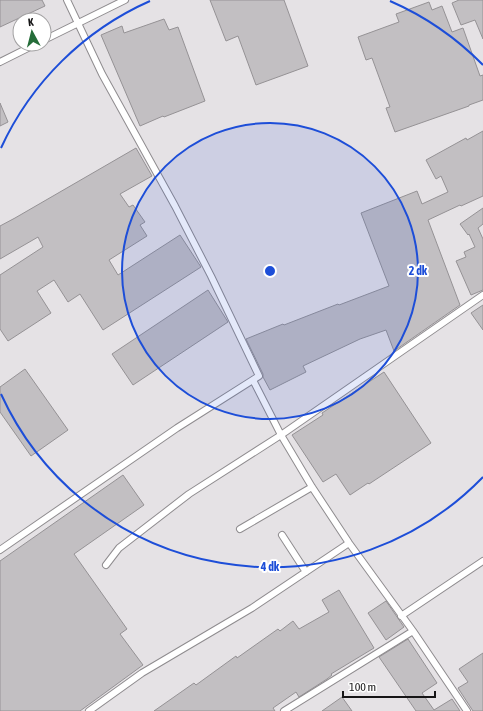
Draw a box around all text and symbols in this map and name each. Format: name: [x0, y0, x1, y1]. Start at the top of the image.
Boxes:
north arrow: [12, 12, 52, 52]
text: K: [27, 16, 35, 28]
centre of rings: [263, 264, 277, 278]
text: 2 dk: [409, 264, 428, 278]
text: 4 dk: [260, 560, 280, 574]
scale bar: [343, 673, 435, 699]
text: 100 m: [349, 680, 376, 694]

